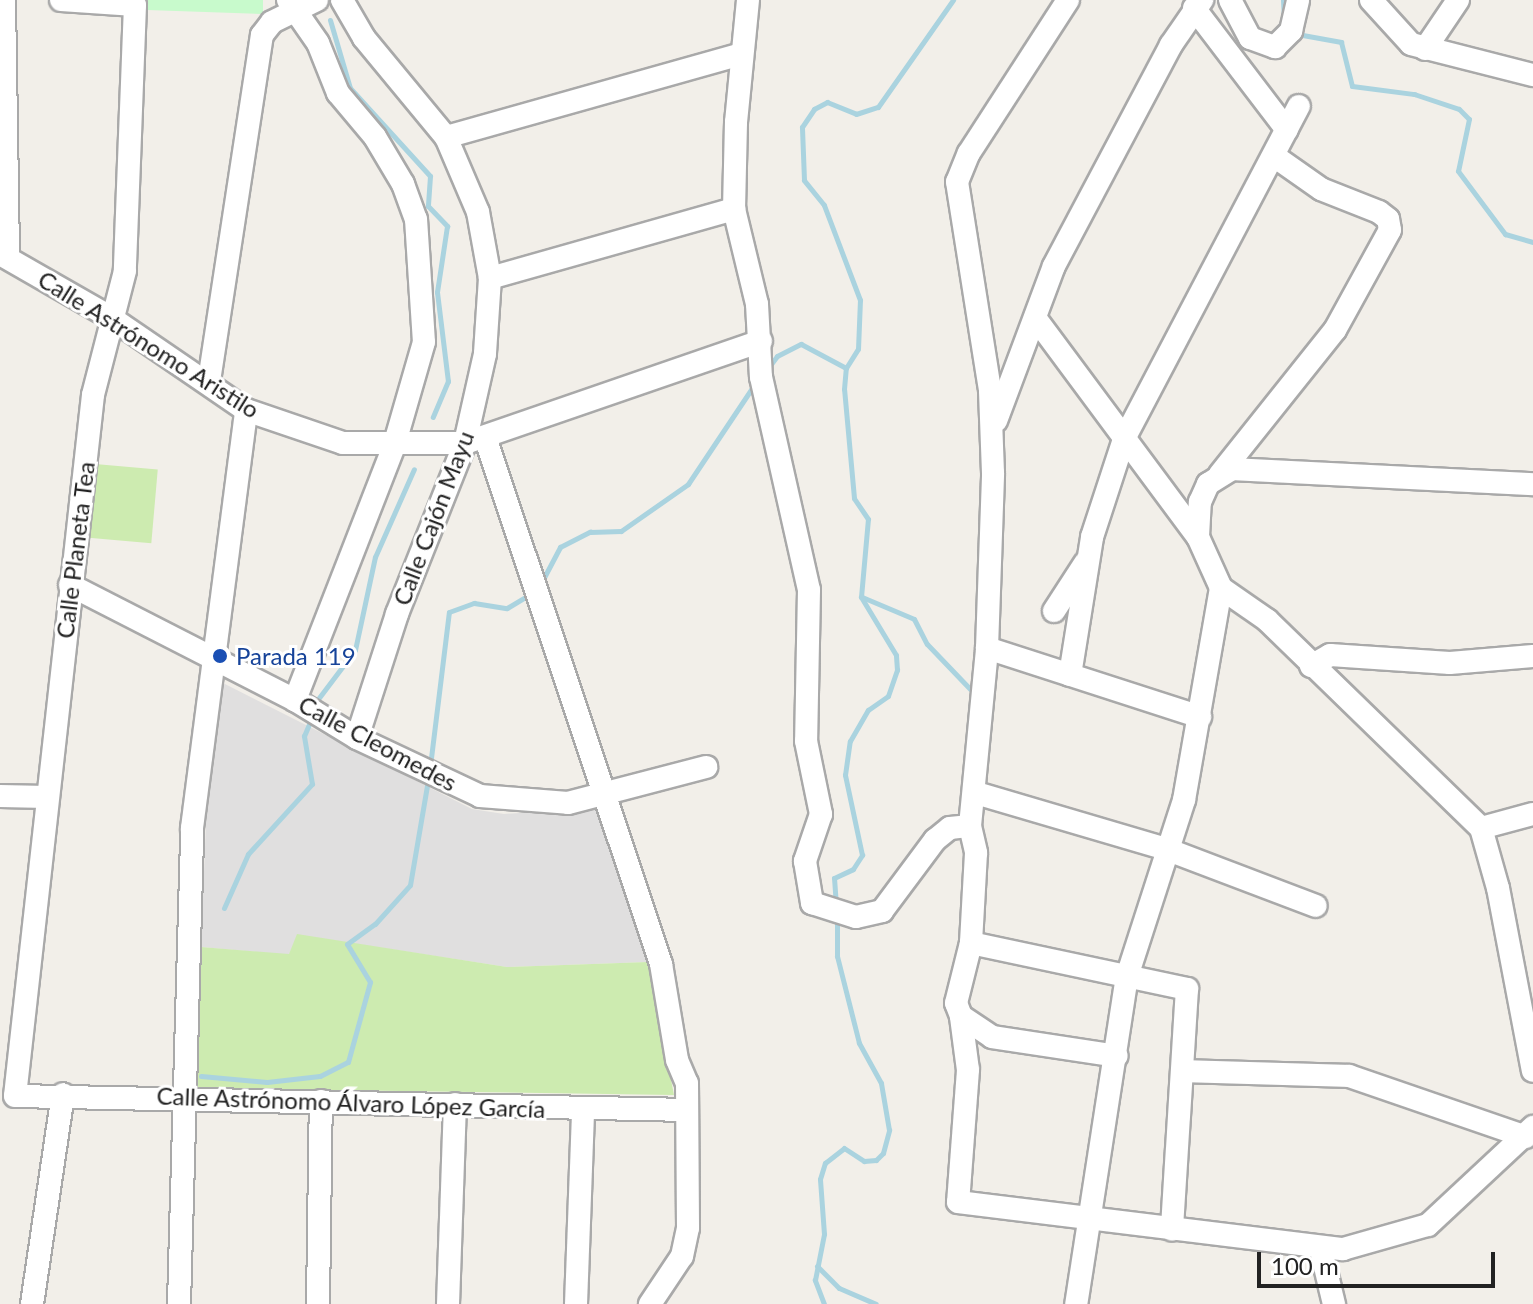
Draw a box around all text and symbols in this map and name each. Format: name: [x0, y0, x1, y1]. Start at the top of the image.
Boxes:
street label: Calle Astrónomo Aristilo: [32, 264, 266, 424]
street label: Calle Cajón Mayu: [387, 427, 479, 609]
street label: Calle Planeta Tea: [50, 460, 100, 640]
place label: Parada 119: [236, 642, 356, 670]
marker: Parada 119: [211, 647, 229, 665]
street label: Calle Cleomedes: [294, 689, 462, 797]
street label: Calle Astrónomo Álvaro López García: [155, 1081, 547, 1123]
scale bar: [1261, 1236, 1499, 1286]
text: 100 m: [1271, 1251, 1339, 1280]

